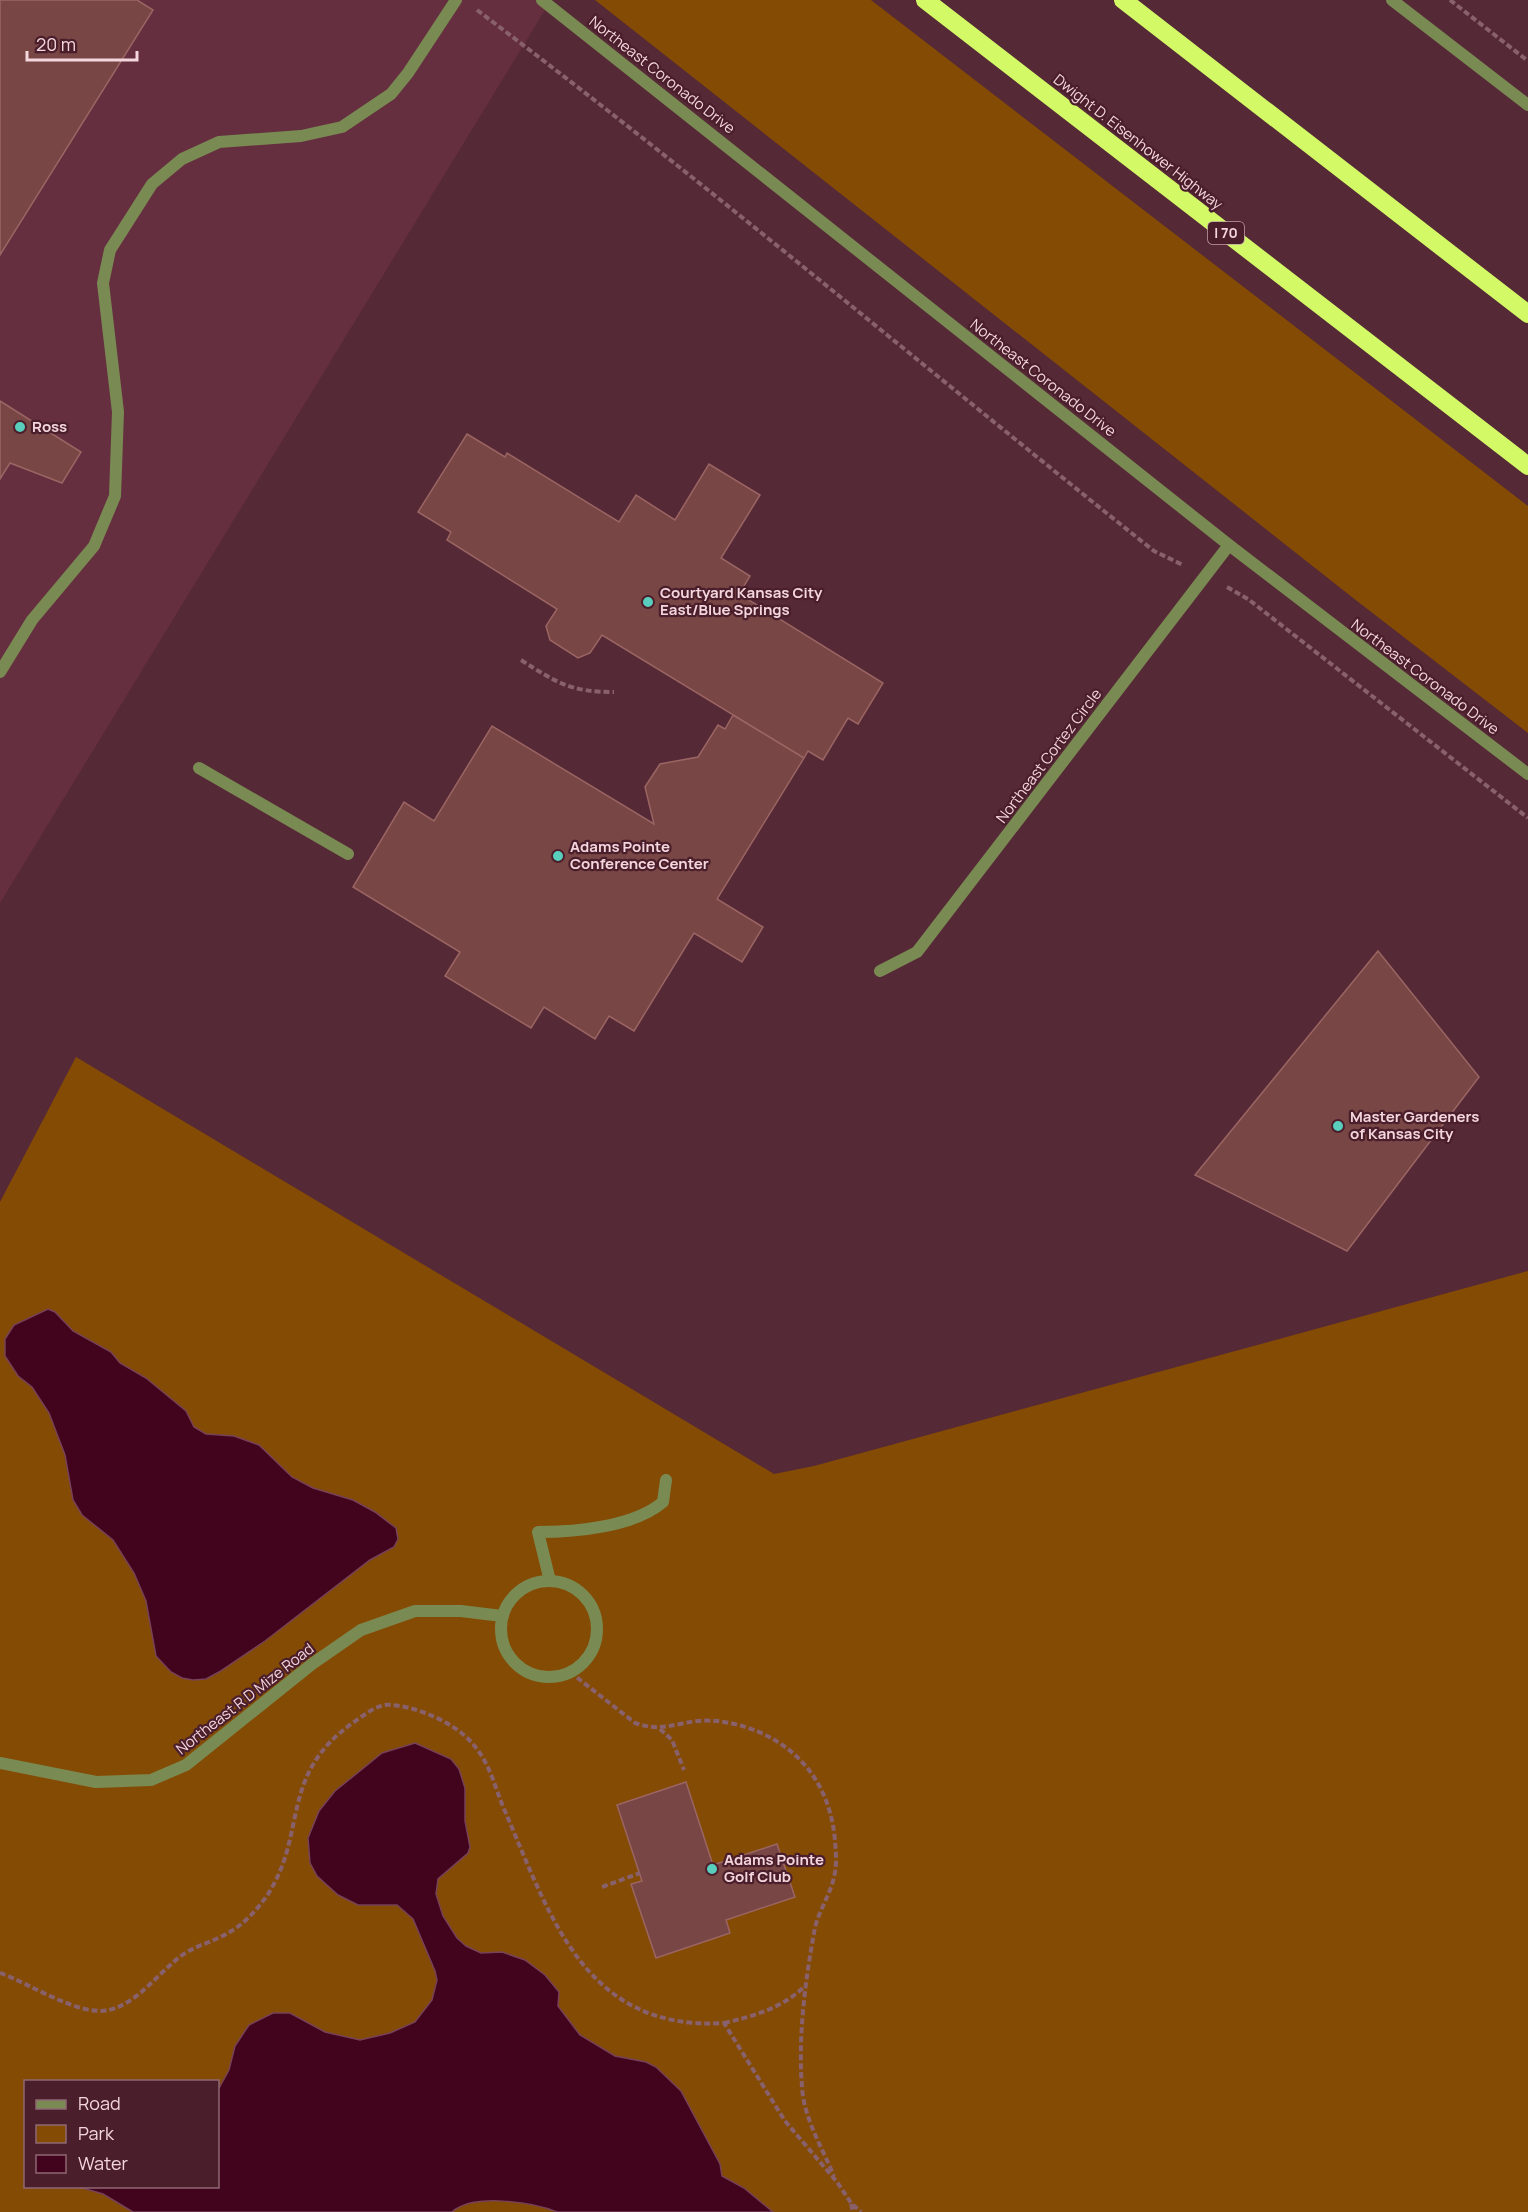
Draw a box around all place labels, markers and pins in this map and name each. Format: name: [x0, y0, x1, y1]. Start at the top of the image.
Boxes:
place label: Ross: [32, 416, 67, 437]
marker: Ross: [13, 420, 27, 434]
place label: Courtyard Kansas City East/Blue Springs: [660, 582, 823, 620]
marker: Courtyard Kansas City East/Blue Springs: [641, 595, 655, 609]
place label: Adams Pointe Conference Center: [570, 836, 709, 874]
marker: Adams Pointe Conference Center: [551, 849, 565, 863]
place label: Master Gardeners of Kansas City: [1350, 1106, 1479, 1144]
marker: Master Gardeners of Kansas City: [1331, 1119, 1345, 1133]
place label: Adams Pointe Golf Club: [724, 1849, 824, 1887]
marker: Adams Pointe Golf Club: [705, 1862, 719, 1876]

